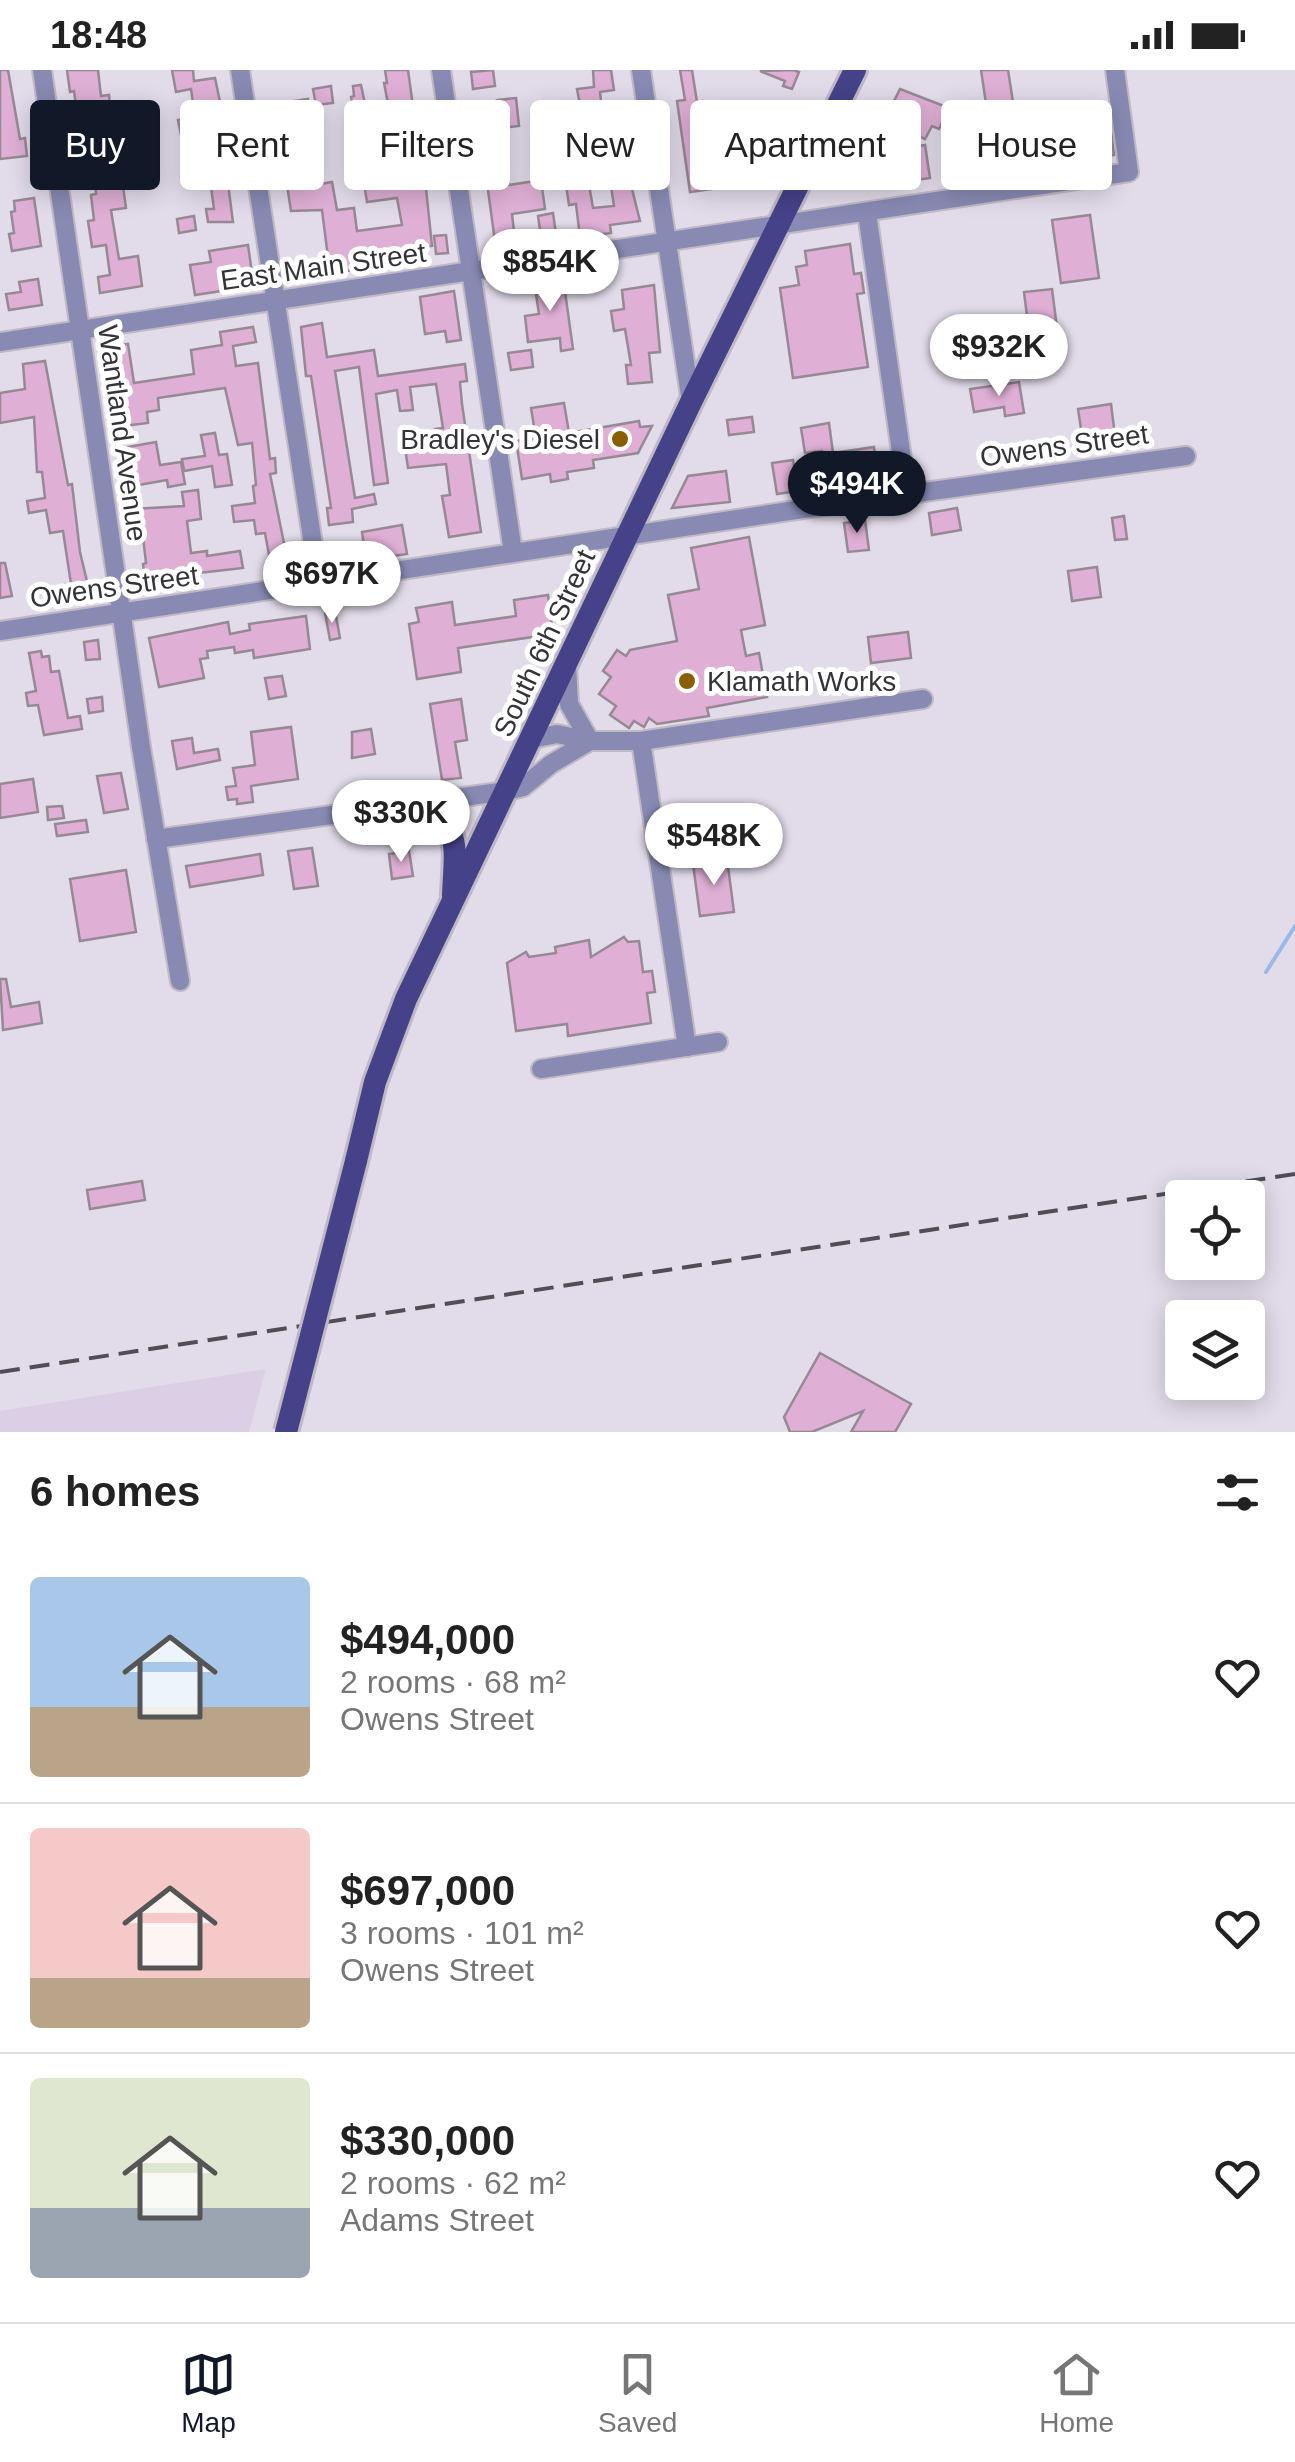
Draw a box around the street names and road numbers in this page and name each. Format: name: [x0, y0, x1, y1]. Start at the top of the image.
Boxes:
street label: East Main Street: [218, 237, 428, 296]
street label: Wantland Avenue: [92, 323, 153, 543]
street label: Owens Street: [978, 418, 1150, 473]
street label: South 6th Street: [488, 545, 601, 741]
street label: Owens Street: [28, 559, 200, 614]

